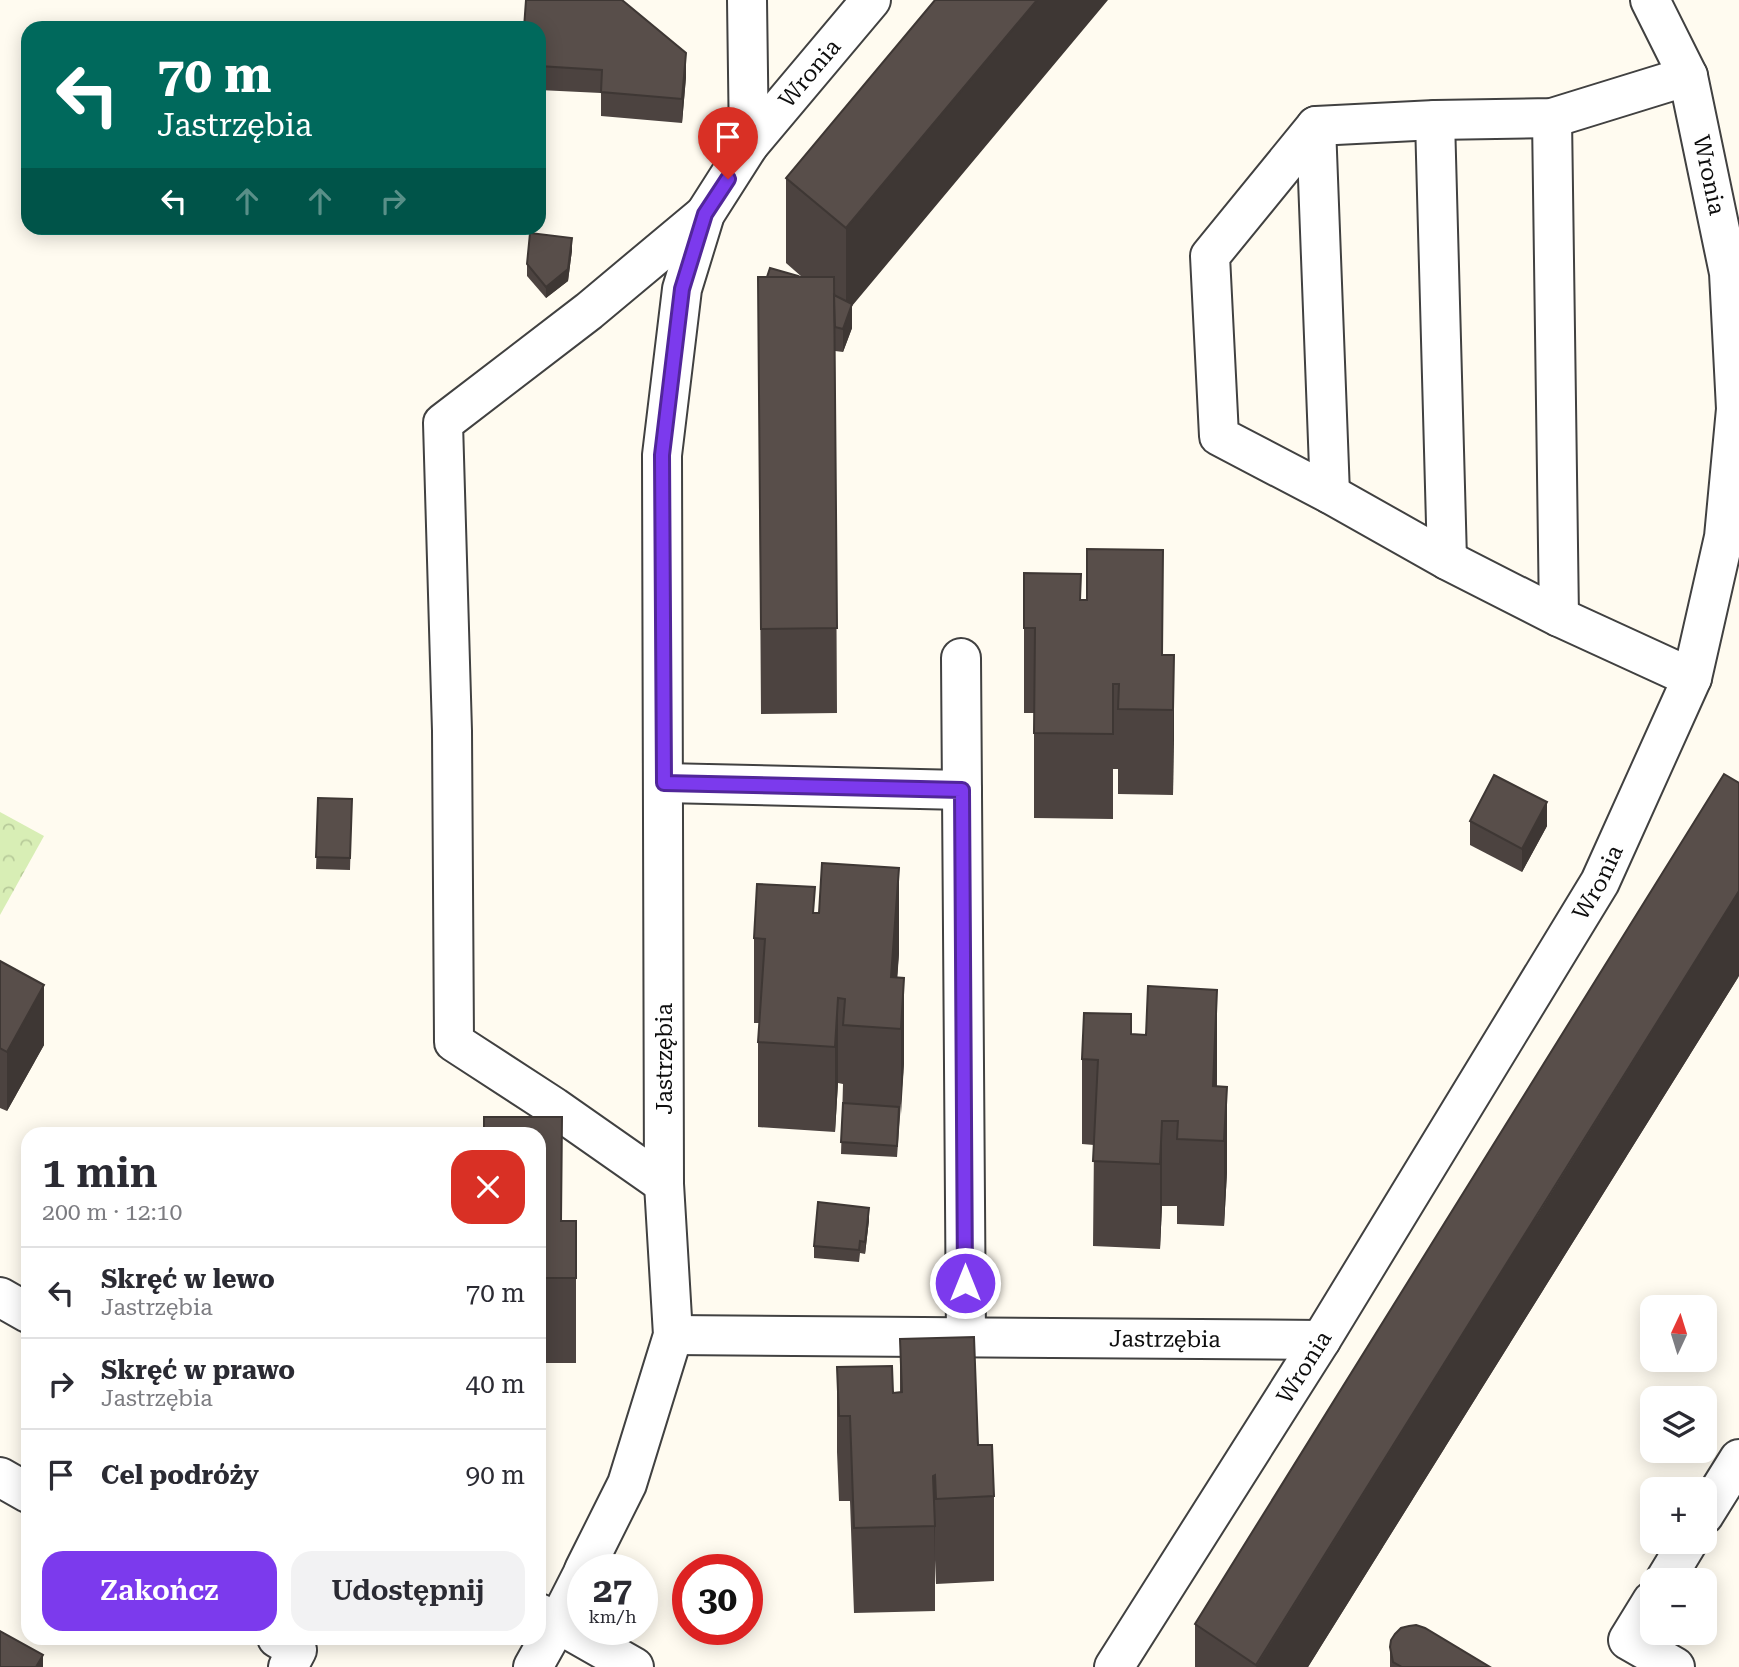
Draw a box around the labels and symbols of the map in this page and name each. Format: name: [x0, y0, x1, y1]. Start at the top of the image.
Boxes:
street label: Wronia: [773, 33, 846, 113]
pin: [698, 107, 758, 179]
street label: Wronia: [1687, 133, 1731, 218]
street label: Wronia: [1567, 840, 1629, 925]
street label: Jastrzębia: [651, 1003, 678, 1115]
position arrow: [928, 1246, 1002, 1320]
north arrow: [1640, 1295, 1717, 1372]
street label: Jastrzębia: [1109, 1325, 1221, 1353]
street label: Wronia: [1271, 1325, 1337, 1408]
speed limit sign: 30: [672, 1554, 763, 1645]

